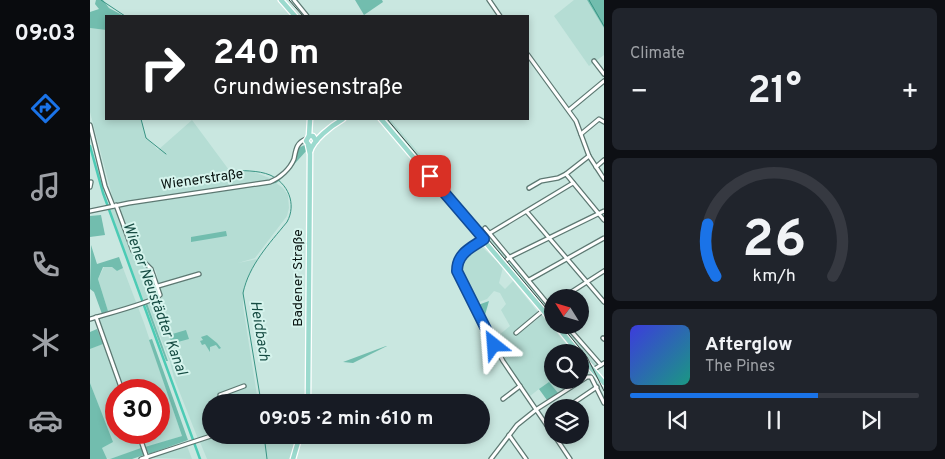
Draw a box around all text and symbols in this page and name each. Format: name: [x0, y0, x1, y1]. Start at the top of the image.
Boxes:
text: 09:03: [15, 21, 75, 48]
text: 240 m: [213, 32, 319, 76]
icon: right: [130, 35, 195, 100]
text: Climate: [630, 44, 685, 64]
text: 21°: [747, 68, 802, 117]
text: Grundwiesenstraße: [213, 75, 403, 102]
text: −: [630, 75, 648, 111]
text: +: [901, 75, 919, 111]
icon: directions: [28, 91, 63, 126]
pin: [409, 155, 451, 197]
icon: arrive: [416, 162, 444, 190]
street label: Wienerstraße: [160, 166, 244, 194]
icon: music: [28, 169, 63, 204]
text: 26: [743, 209, 806, 275]
water label: Wiener Neustädter Kanal: [118, 220, 191, 379]
street label: Badener Straße: [290, 229, 307, 327]
icon: phone: [28, 247, 63, 282]
text: km/h: [753, 265, 796, 288]
north arrow: [544, 289, 589, 334]
map controls: [544, 289, 589, 444]
water label: Heidbach: [245, 299, 273, 363]
position arrow: [467, 318, 519, 370]
icon: climate: [28, 325, 63, 360]
text: Afterglow: [705, 333, 793, 357]
button: search: [544, 344, 589, 389]
text: The Pines: [705, 357, 775, 377]
speed limit sign: 30: [105, 379, 170, 444]
button: layers: [544, 399, 589, 444]
icon: car: [28, 403, 63, 438]
icon: previous: [664, 406, 692, 434]
icon: pause: [760, 406, 788, 434]
icon: next: [857, 406, 885, 434]
text: 09:05 · 2 min · 610 m: [259, 407, 433, 431]

